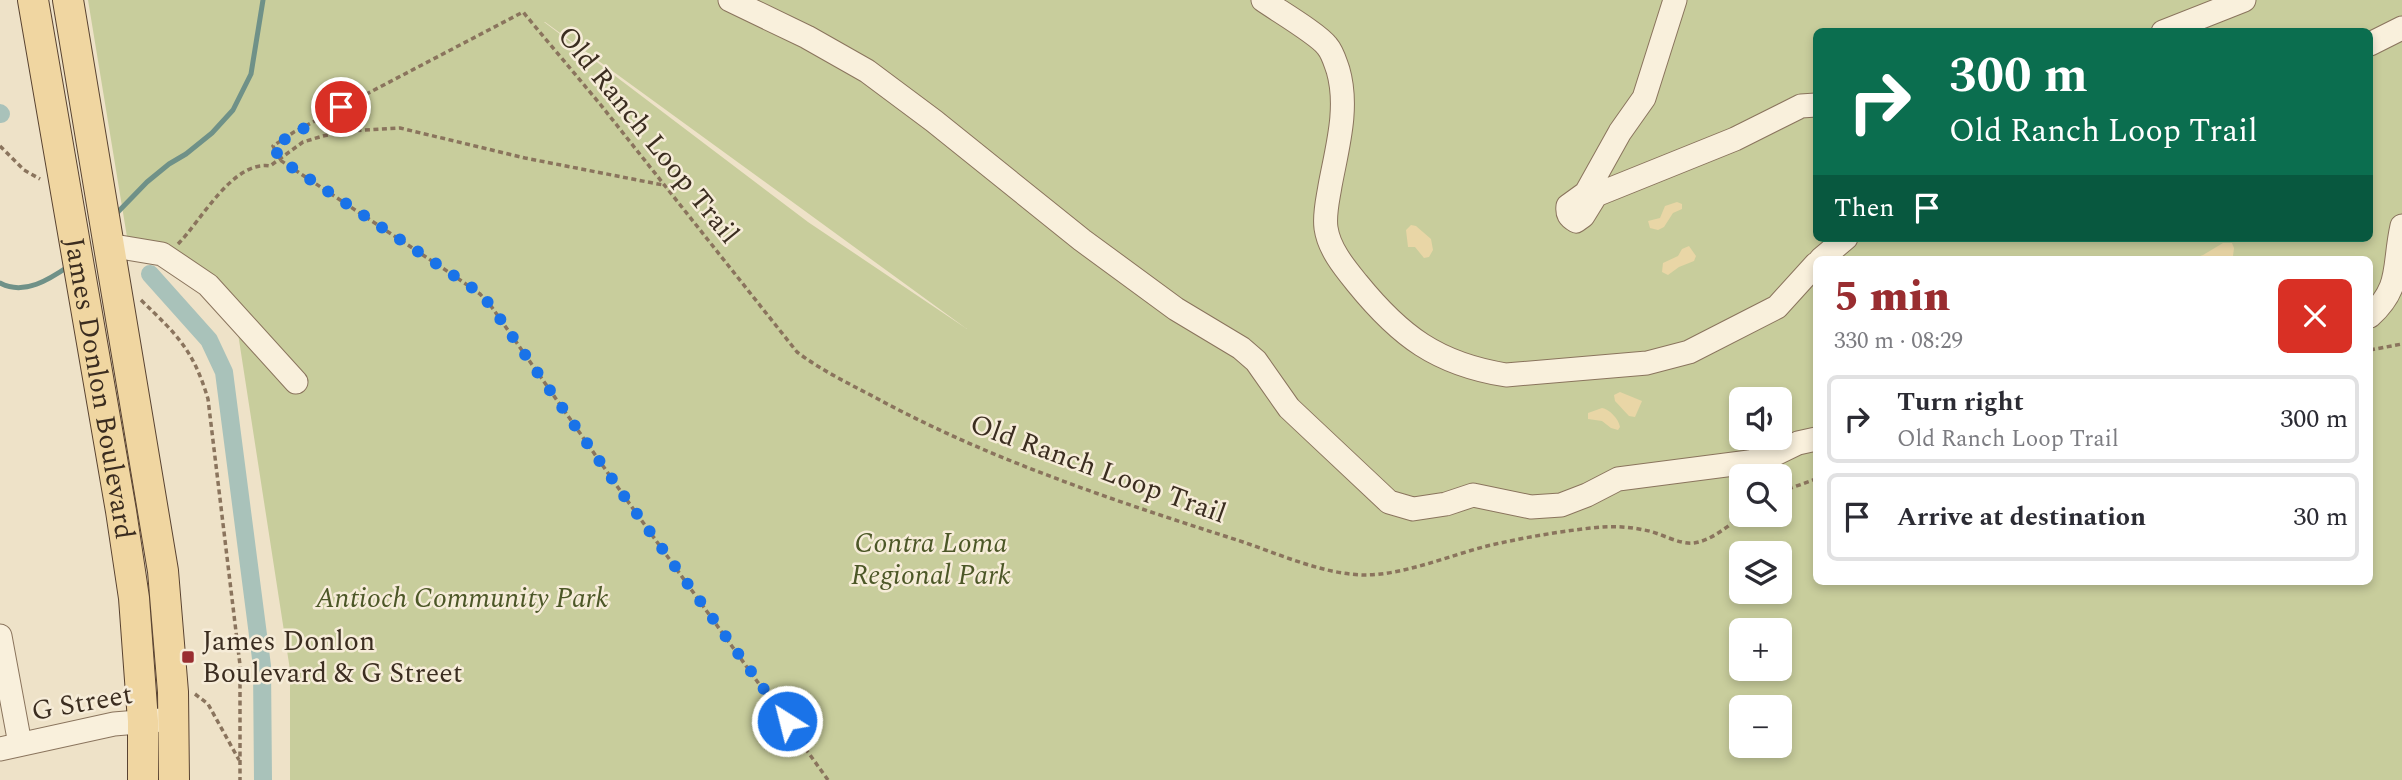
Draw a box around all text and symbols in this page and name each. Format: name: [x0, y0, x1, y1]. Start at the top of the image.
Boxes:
street label: Old Ranch Loop Trail: [546, 17, 750, 253]
text: 300 m: [1949, 39, 2088, 114]
icon: right: [1834, 56, 1925, 147]
pin: [311, 77, 371, 137]
icon: arrive: [322, 88, 360, 126]
text: Old Ranch Loop Trail: [1949, 107, 2258, 156]
text: Then: [1834, 188, 1894, 228]
icon: arrive: [1908, 189, 1946, 227]
street label: James Donlon Boulevard: [53, 234, 146, 542]
text: 5 min: [1834, 266, 1950, 329]
button: close: [2278, 279, 2352, 353]
text: 330 m · 08:29: [1834, 324, 1963, 359]
text: Turn right: [1897, 382, 2024, 422]
map controls: [1729, 387, 1792, 758]
button: sound: [1729, 387, 1792, 450]
text: 300 m: [2280, 399, 2348, 439]
icon: right: [1838, 400, 1876, 438]
street label: Old Ranch Loop Trail: [964, 403, 1232, 535]
text: Old Ranch Loop Trail: [1897, 422, 2119, 457]
button: search: [1729, 464, 1792, 527]
text: Arrive at destination: [1897, 497, 2146, 537]
text: 30 m: [2293, 497, 2348, 537]
icon: arrive: [1838, 498, 1876, 536]
park label: Contra Loma Regional Park: [851, 522, 1011, 597]
button: layers: [1729, 541, 1792, 604]
park label: Antioch Community Park: [314, 577, 609, 620]
button: +: [1729, 618, 1792, 681]
place label: James Donlon Boulevard & G Street: [202, 620, 463, 695]
marker: James Donlon Boulevard & G Street: [180, 649, 196, 665]
street label: G Street: [28, 673, 136, 733]
position arrow: [750, 684, 824, 758]
button: −: [1729, 695, 1792, 758]

